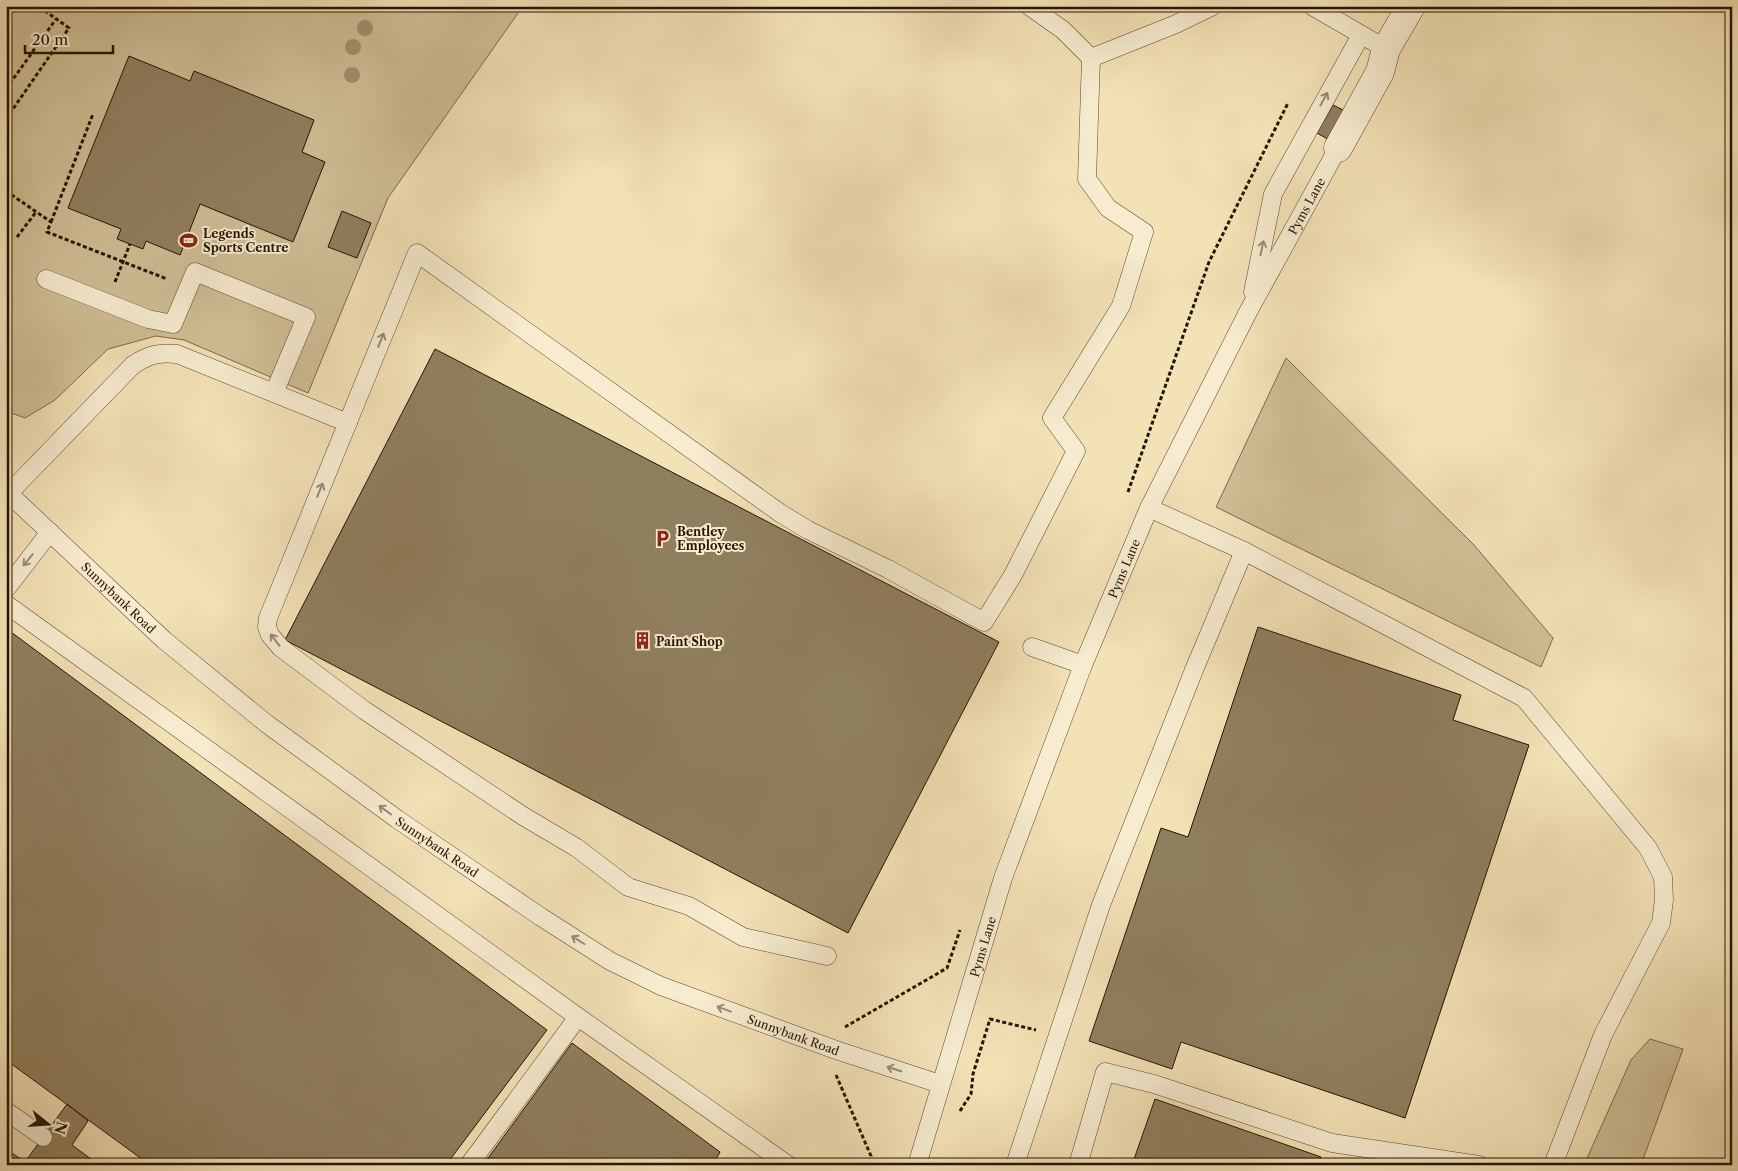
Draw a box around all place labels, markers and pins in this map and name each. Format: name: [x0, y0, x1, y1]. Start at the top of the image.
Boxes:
place label: Legends Sports Centre: [203, 226, 288, 255]
sports icon: Legends Sports Centre: [179, 230, 199, 250]
place label: Bentley Employees: [677, 524, 745, 553]
parking icon: Bentley Employees: [653, 528, 673, 548]
building icon: Paint Shop: [632, 631, 652, 651]
place label: Paint Shop: [656, 634, 723, 649]

